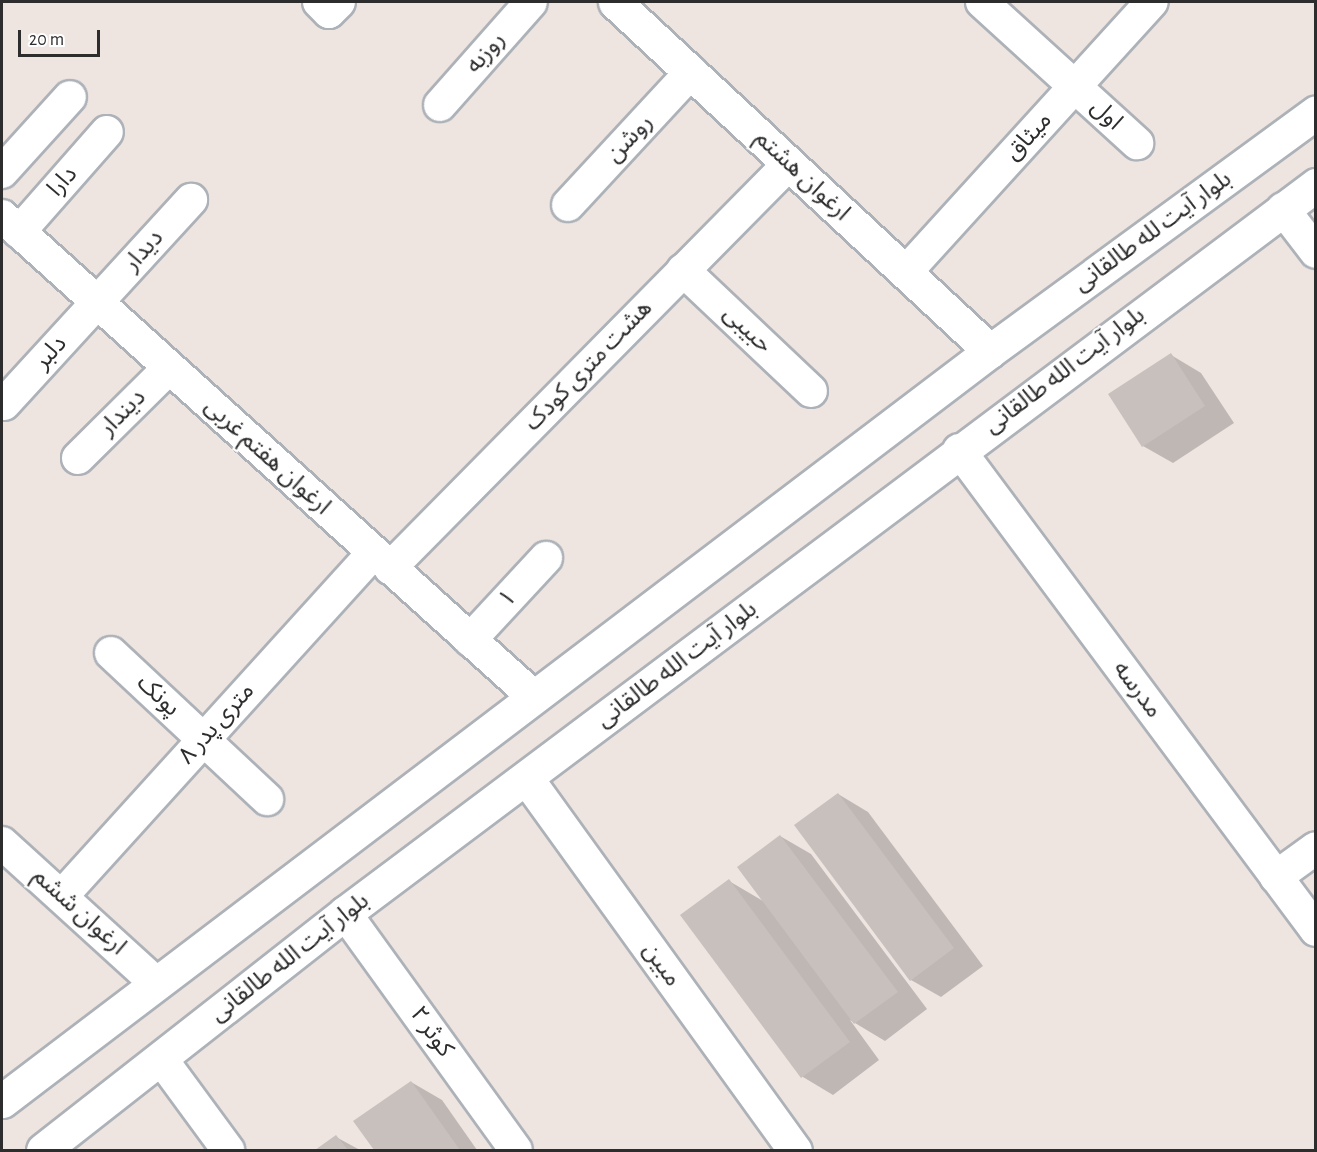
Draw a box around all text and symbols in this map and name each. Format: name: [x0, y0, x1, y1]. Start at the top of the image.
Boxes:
scale bar: [21, 18, 104, 56]
street label: روزبه: [460, 26, 512, 80]
text: 20 m: [29, 31, 64, 49]
street label: اول: [1084, 93, 1128, 137]
street label: میثاق: [1000, 107, 1058, 167]
street label: روشن: [600, 109, 660, 169]
street label: ارغوان هشتم: [748, 125, 856, 227]
street label: دارا: [42, 161, 84, 203]
street label: بلوار آیت لله طالقانی: [1068, 165, 1238, 299]
street label: دیدار: [118, 224, 170, 278]
street label: هشت متری کودک: [519, 294, 659, 438]
street label: حبیبی: [716, 300, 778, 360]
street label: بلوار آیت الله طالقانی: [979, 301, 1151, 441]
street label: دلبر: [28, 330, 74, 376]
street label: دیندار: [94, 384, 152, 442]
street label: ارغوان هفتم غربی: [198, 393, 336, 521]
street label: ۱: [493, 584, 523, 614]
street label: بلوار آیت الله طالقانی: [591, 595, 763, 735]
street label: مدرسه: [1106, 656, 1168, 724]
street label: پونک: [130, 669, 186, 723]
street label: ۸ متری پدر: [173, 677, 261, 771]
street label: ارغوان ششم: [26, 862, 132, 962]
street label: بلوار آیت الله طالقانی: [205, 887, 375, 1029]
street label: مبین: [635, 937, 687, 993]
street label: کوثر ۲: [403, 1001, 459, 1063]

